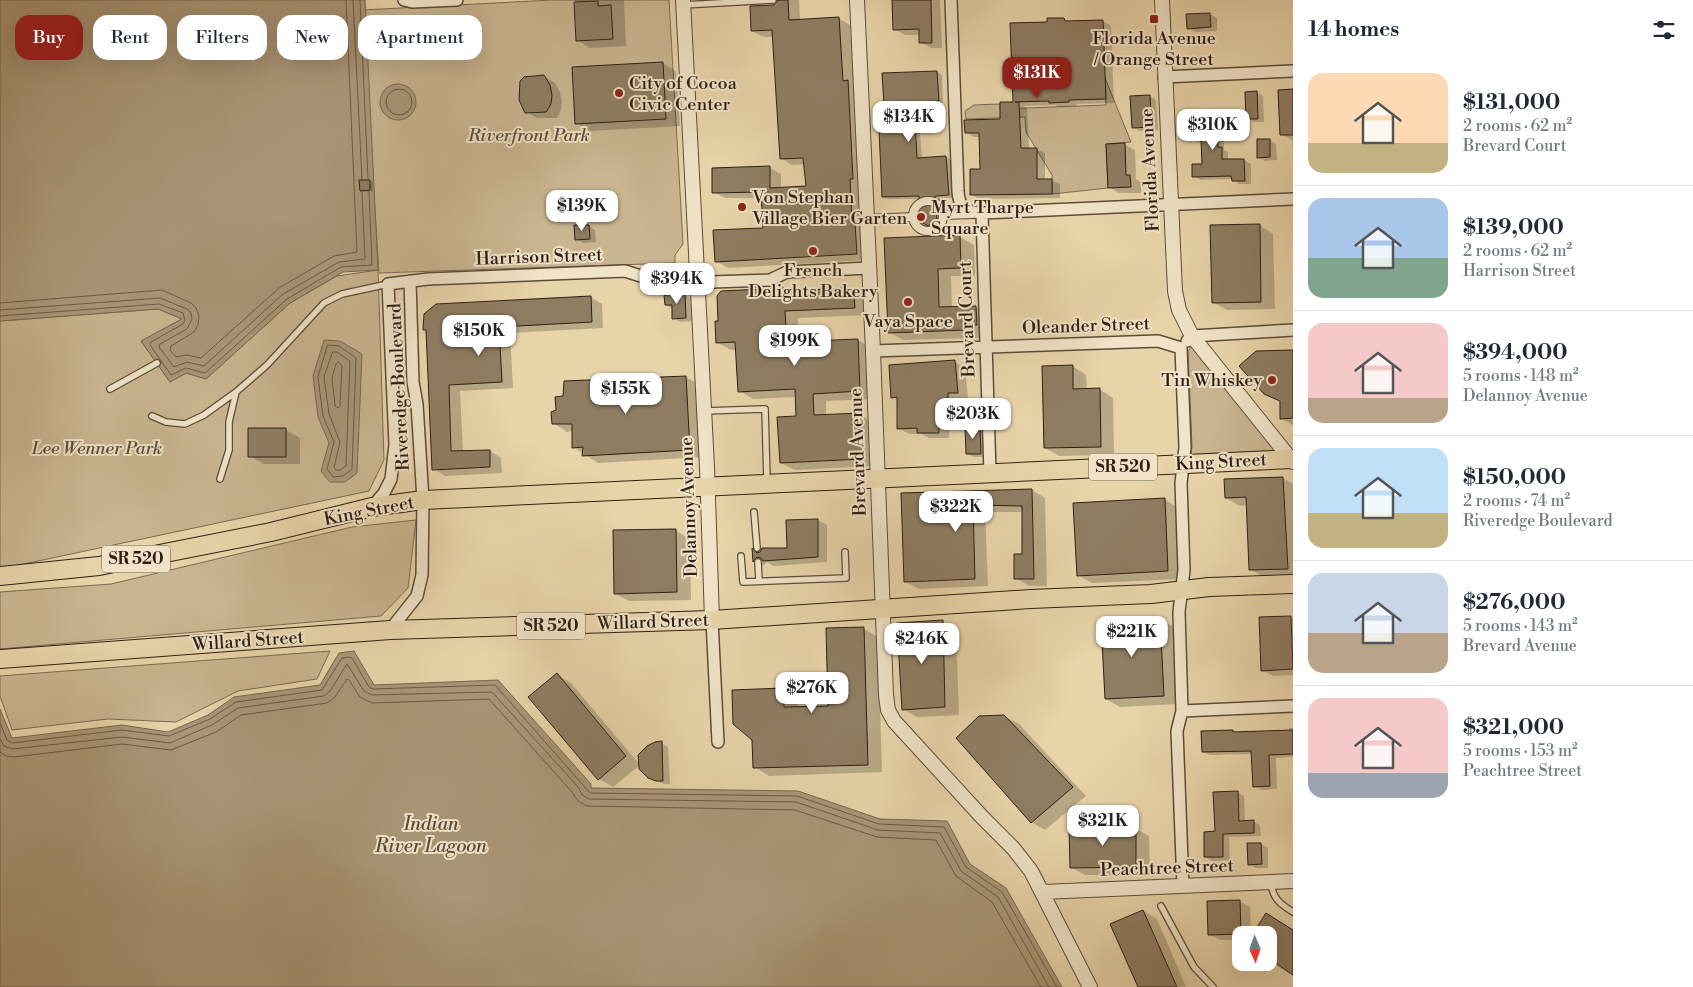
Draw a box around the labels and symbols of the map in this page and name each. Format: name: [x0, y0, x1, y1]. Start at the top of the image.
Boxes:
marker: Florida Avenue / Orange Street: [1148, 13, 1160, 25]
place label: Florida Avenue / Orange Street: [1092, 27, 1216, 71]
pin: $131K: [1002, 56, 1072, 99]
place label: City of Cocoa Civic Center: [629, 72, 738, 116]
marker: City of Cocoa Civic Center: [613, 87, 625, 99]
pin: $134K: [874, 100, 944, 143]
street label: Florida Avenue: [1135, 108, 1165, 232]
pin: $310K: [1178, 108, 1248, 151]
park label: Riverfront Park: [467, 124, 590, 147]
place label: Von Stephan Village Bier Garten: [751, 186, 908, 230]
pin: $139K: [547, 190, 617, 232]
place label: Myrt Tharpe Square: [931, 196, 1034, 240]
marker: Von Stephan Village Bier Garten: [736, 201, 748, 213]
marker: Myrt Tharpe Square: [915, 211, 927, 223]
street label: Harrison Street: [475, 243, 604, 271]
marker: French Delights Bakery: [807, 245, 819, 257]
place label: French Delights Bakery: [748, 259, 878, 303]
street label: Brevard Court: [953, 260, 981, 378]
pin: $394K: [642, 262, 712, 305]
marker: Vaya Space: [902, 296, 914, 308]
street label: Riveredge Boulevard: [383, 302, 415, 472]
place label: Vaya Space: [862, 310, 953, 333]
street label: Oleander Street: [1022, 312, 1151, 340]
pin: $150K: [444, 314, 514, 357]
pin: $199K: [760, 324, 830, 367]
place label: Tin Whiskey: [1161, 369, 1262, 392]
pin: $155K: [591, 372, 661, 415]
marker: Tin Whiskey: [1266, 374, 1278, 386]
street label: Brevard Avenue: [844, 388, 872, 517]
pin: $203K: [938, 398, 1008, 440]
street label: Delannoy Avenue: [675, 436, 703, 578]
park label: Lee Wenner Park: [31, 437, 162, 460]
street label: King Street: [1175, 448, 1268, 476]
road number: SR 520: [1089, 454, 1157, 481]
pin: $322K: [921, 490, 991, 533]
street label: King Street: [322, 491, 417, 531]
road number: SR 520: [102, 546, 170, 572]
street label: Willard Street: [596, 609, 710, 635]
road number: SR 520: [517, 612, 585, 640]
pin: $221K: [1097, 616, 1167, 658]
pin: $246K: [887, 622, 957, 665]
street label: Willard Street: [190, 626, 305, 656]
pin: $276K: [777, 672, 847, 714]
pin: $321K: [1068, 804, 1138, 847]
water label: Indian River Lagoon: [374, 812, 487, 858]
street label: Peachtree Street: [1100, 854, 1235, 882]
north arrow: [1232, 926, 1278, 971]

